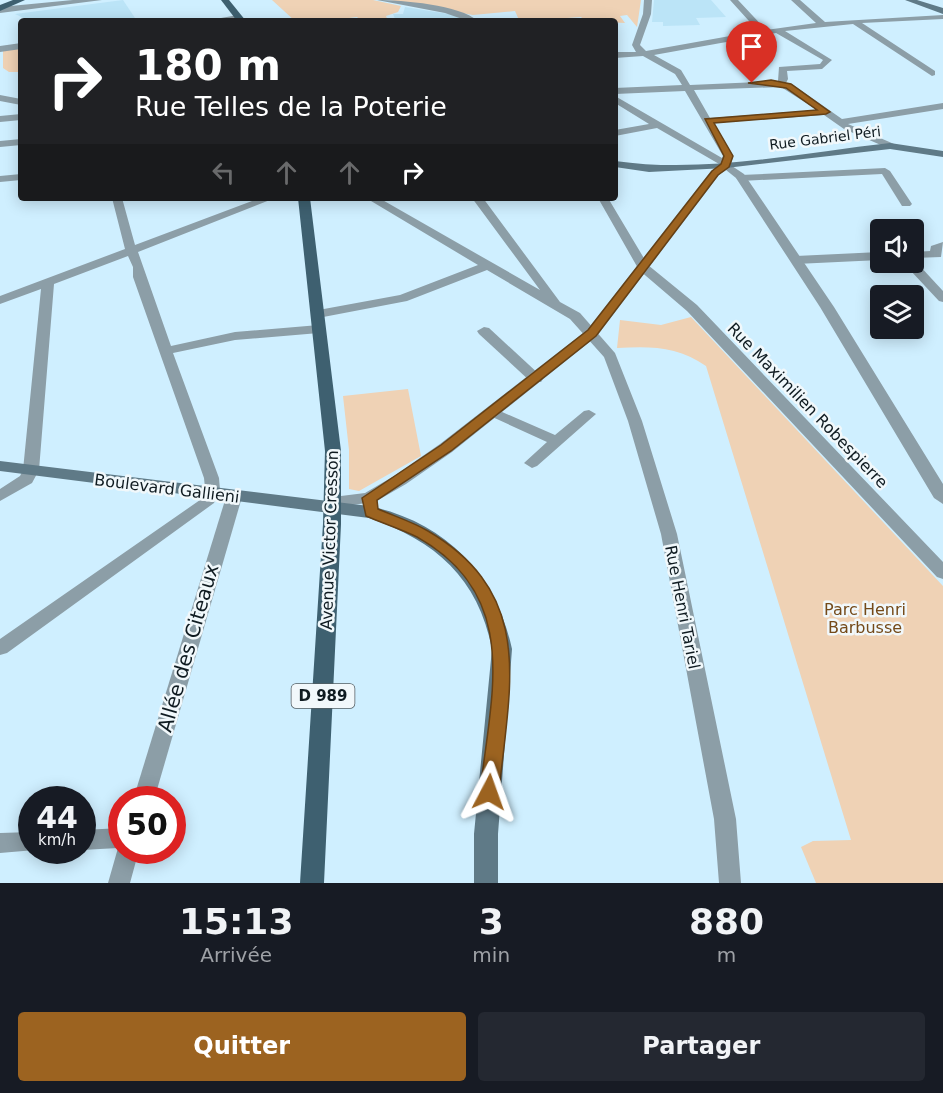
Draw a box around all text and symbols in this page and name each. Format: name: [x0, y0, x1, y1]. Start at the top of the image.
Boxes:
pin: [726, 21, 777, 83]
icon: arrive: [735, 30, 768, 63]
text: 180 m: [135, 41, 281, 90]
icon: right: [36, 42, 114, 120]
text: Rue Telles de la Poterie: [135, 91, 447, 122]
street label: Rue Gabriel Péri: [768, 123, 882, 153]
icon: left: [207, 156, 240, 189]
icon: ahead: [270, 156, 303, 189]
icon: ahead: [333, 156, 366, 189]
icon: right: [396, 156, 429, 189]
map controls: [870, 219, 924, 339]
button: sound: [870, 219, 924, 273]
button: layers: [870, 285, 924, 339]
street label: Rue Maximilien Robespierre: [724, 319, 892, 492]
street label: Avenue Victor Cresson: [317, 450, 342, 630]
street label: Boulevard Gallieni: [93, 470, 241, 507]
street label: Rue Henri Tariel: [661, 544, 704, 671]
street label: Allée des Citeaux: [152, 561, 224, 735]
park label: Parc Henri Barbusse: [824, 600, 906, 637]
road number: D 989: [292, 684, 354, 708]
position arrow: [457, 760, 521, 824]
speed limit sign: 50: [108, 786, 186, 864]
text: 44: [36, 800, 78, 835]
text: km/h: [38, 831, 76, 849]
text: 15:13: [179, 901, 293, 942]
text: 3: [479, 901, 504, 942]
text: 880: [689, 901, 764, 942]
text: Arrivée: [200, 943, 272, 967]
text: min: [472, 943, 510, 967]
text: m: [717, 943, 736, 967]
button: Quitter: [18, 1012, 466, 1081]
button: Partager: [478, 1012, 925, 1081]

